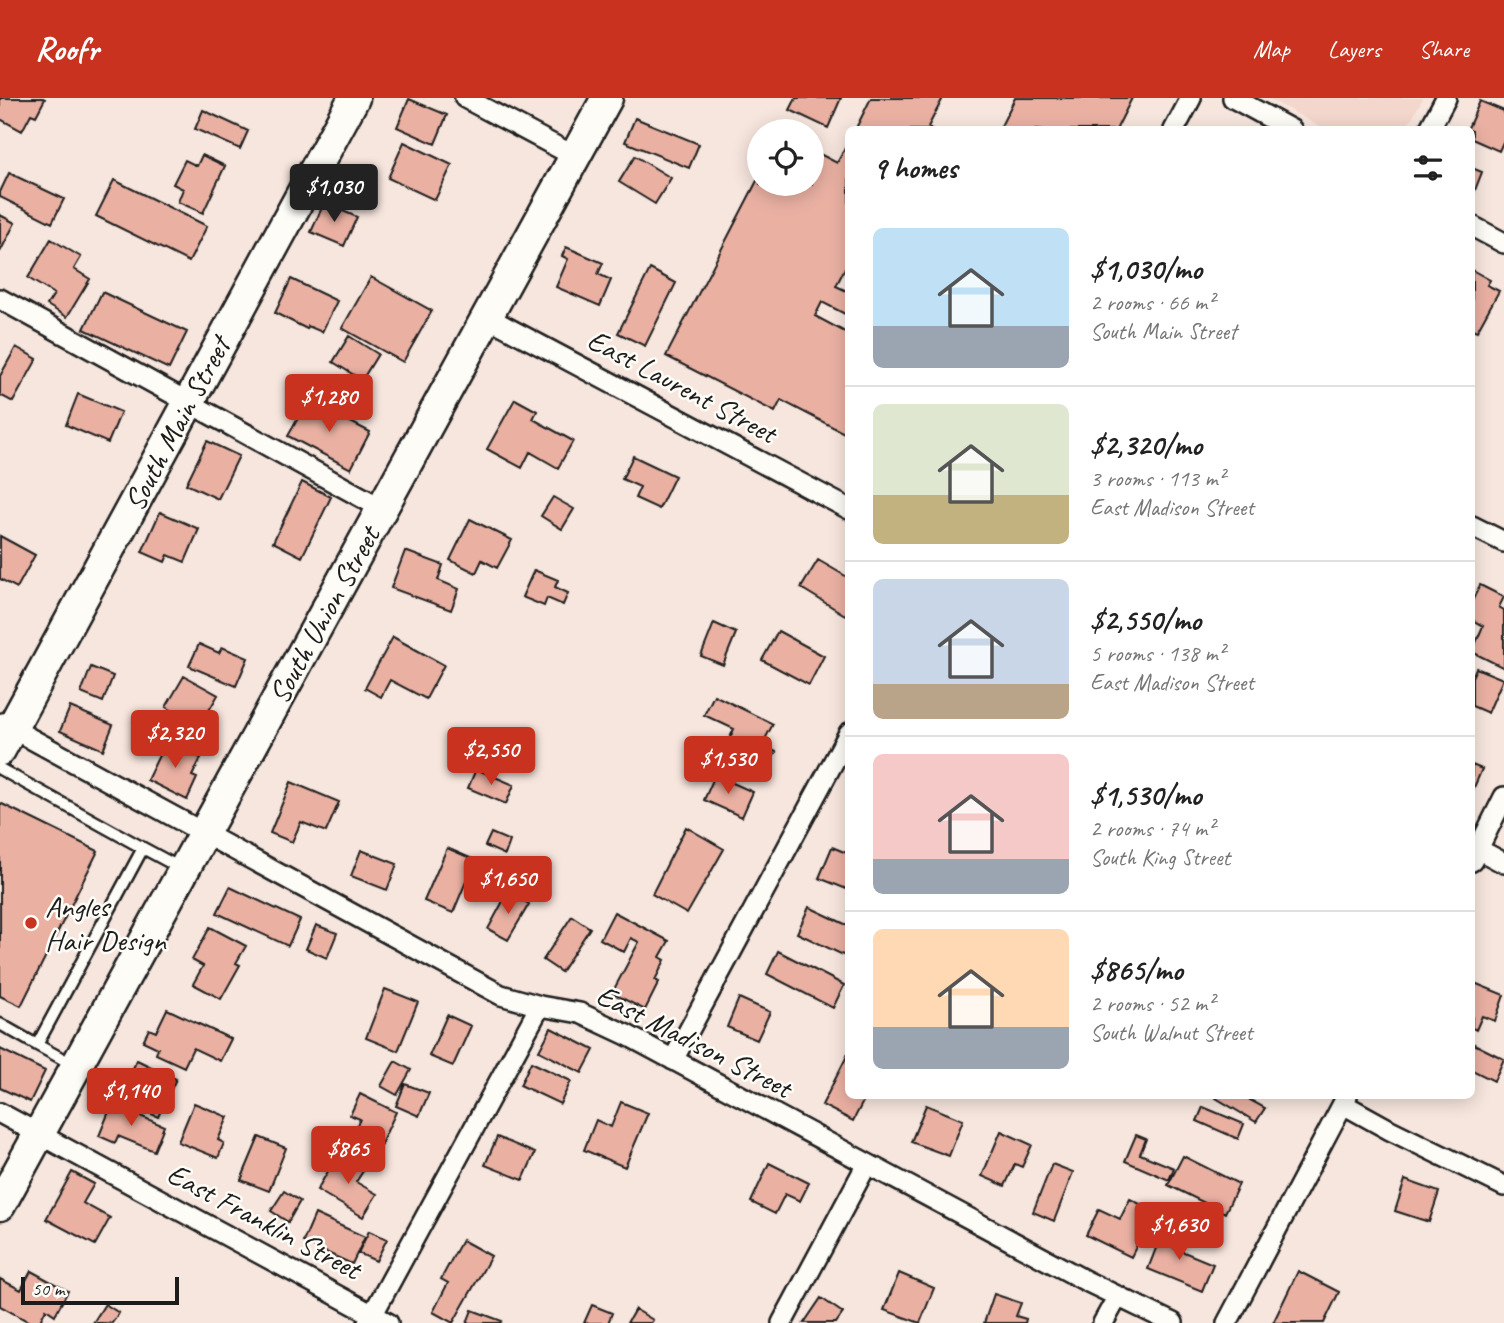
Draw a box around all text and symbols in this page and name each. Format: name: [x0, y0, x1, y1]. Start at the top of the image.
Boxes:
text: Roofr: [35, 28, 98, 70]
text: Map: [1253, 34, 1290, 64]
text: Layers: [1328, 34, 1381, 64]
text: Share: [1419, 34, 1469, 64]
map controls: [747, 119, 824, 196]
button: locate: [747, 119, 824, 196]
text: 9 homes: [873, 149, 957, 187]
icon: filters: [1409, 149, 1447, 187]
pin: $1,030: [277, 164, 391, 224]
text: $1,030: [306, 172, 362, 201]
text: $1,030/mo: [1090, 250, 1202, 288]
icon: home: [929, 256, 1013, 340]
text: 2 rooms · 66 m²: [1090, 288, 1214, 317]
text: South Main Street: [1090, 317, 1237, 346]
street label: East Laurent Street: [581, 320, 786, 453]
street label: South Main Street: [115, 327, 241, 517]
pin: $1,280: [272, 374, 386, 434]
text: $1,280: [301, 382, 357, 411]
text: $2,320/mo: [1090, 426, 1202, 464]
icon: home: [929, 432, 1013, 516]
text: 3 rooms · 113 m²: [1090, 464, 1225, 493]
text: East Madison Street: [1090, 493, 1254, 522]
street label: South Union Street: [260, 517, 390, 710]
text: $2,550/mo: [1090, 601, 1201, 639]
icon: home: [929, 607, 1013, 691]
text: 5 rooms · 138 m²: [1090, 639, 1225, 668]
text: East Madison Street: [1090, 668, 1254, 697]
pin: $2,320: [118, 710, 232, 770]
text: $2,320: [147, 718, 203, 747]
pin: $2,550: [434, 728, 548, 787]
text: $2,550: [463, 735, 519, 764]
pin: $1,530: [671, 736, 785, 796]
text: $1,530: [700, 744, 756, 773]
text: $1,530/mo: [1090, 776, 1201, 814]
icon: home: [929, 782, 1013, 866]
text: 2 rooms · 74 m²: [1090, 814, 1214, 843]
text: South King Street: [1090, 843, 1230, 872]
pin: $1,650: [451, 856, 565, 916]
text: $1,650: [480, 864, 536, 893]
place label: Angles Hair Design: [45, 887, 167, 959]
marker: Angles Hair Design: [23, 915, 39, 931]
text: $865/mo: [1090, 951, 1183, 989]
icon: home: [929, 957, 1013, 1041]
street label: East Madison Street: [590, 976, 801, 1108]
text: 2 rooms · 52 m²: [1090, 989, 1214, 1018]
text: South Walnut Street: [1090, 1018, 1253, 1047]
pin: $1,140: [74, 1068, 188, 1128]
text: $1,140: [103, 1076, 159, 1105]
pin: $865: [307, 1126, 389, 1186]
text: $865: [327, 1134, 369, 1163]
street label: East Franklin Street: [161, 1154, 370, 1289]
pin: $1,630: [1122, 1202, 1236, 1262]
text: $1,630: [1151, 1210, 1207, 1239]
scale bar: [21, 1274, 178, 1306]
text: 50 m: [32, 1277, 64, 1301]

